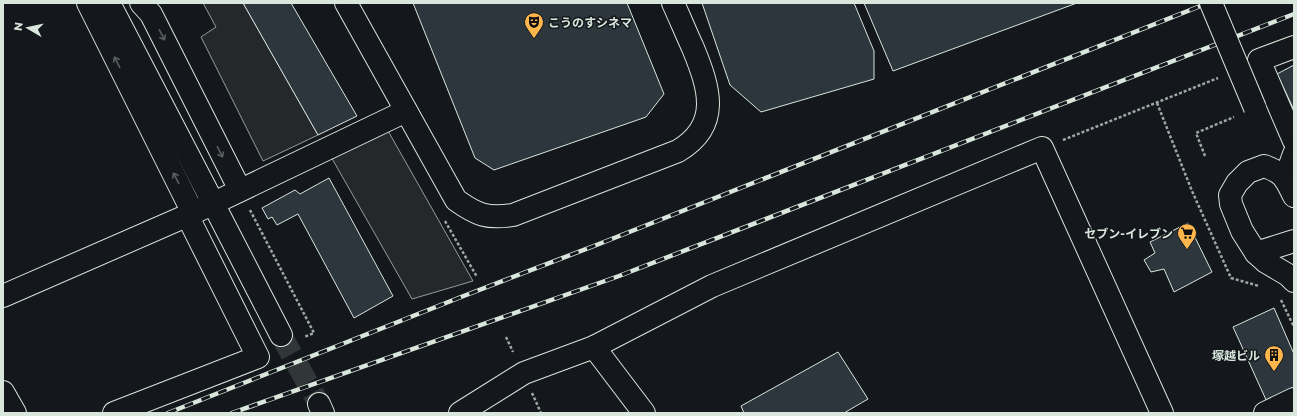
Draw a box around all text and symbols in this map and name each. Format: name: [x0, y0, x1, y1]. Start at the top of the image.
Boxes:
north arrow: [8, 8, 48, 48]
theatre icon: こうのすシネマ: [523, 11, 545, 39]
place label: こうのすシネマ: [548, 15, 632, 30]
text: N: [11, 21, 26, 32]
one-way arrow: [159, 29, 166, 41]
one-way arrow: [113, 56, 120, 68]
one-way arrow: [217, 145, 225, 157]
one-way arrow: [172, 172, 179, 184]
supermarket icon: セブン-イレブン: [1176, 222, 1198, 250]
place label: セブン-イレブン: [1084, 226, 1173, 241]
building icon: 塚越ビル: [1263, 344, 1285, 372]
place label: 塚越ビル: [1212, 348, 1260, 363]

